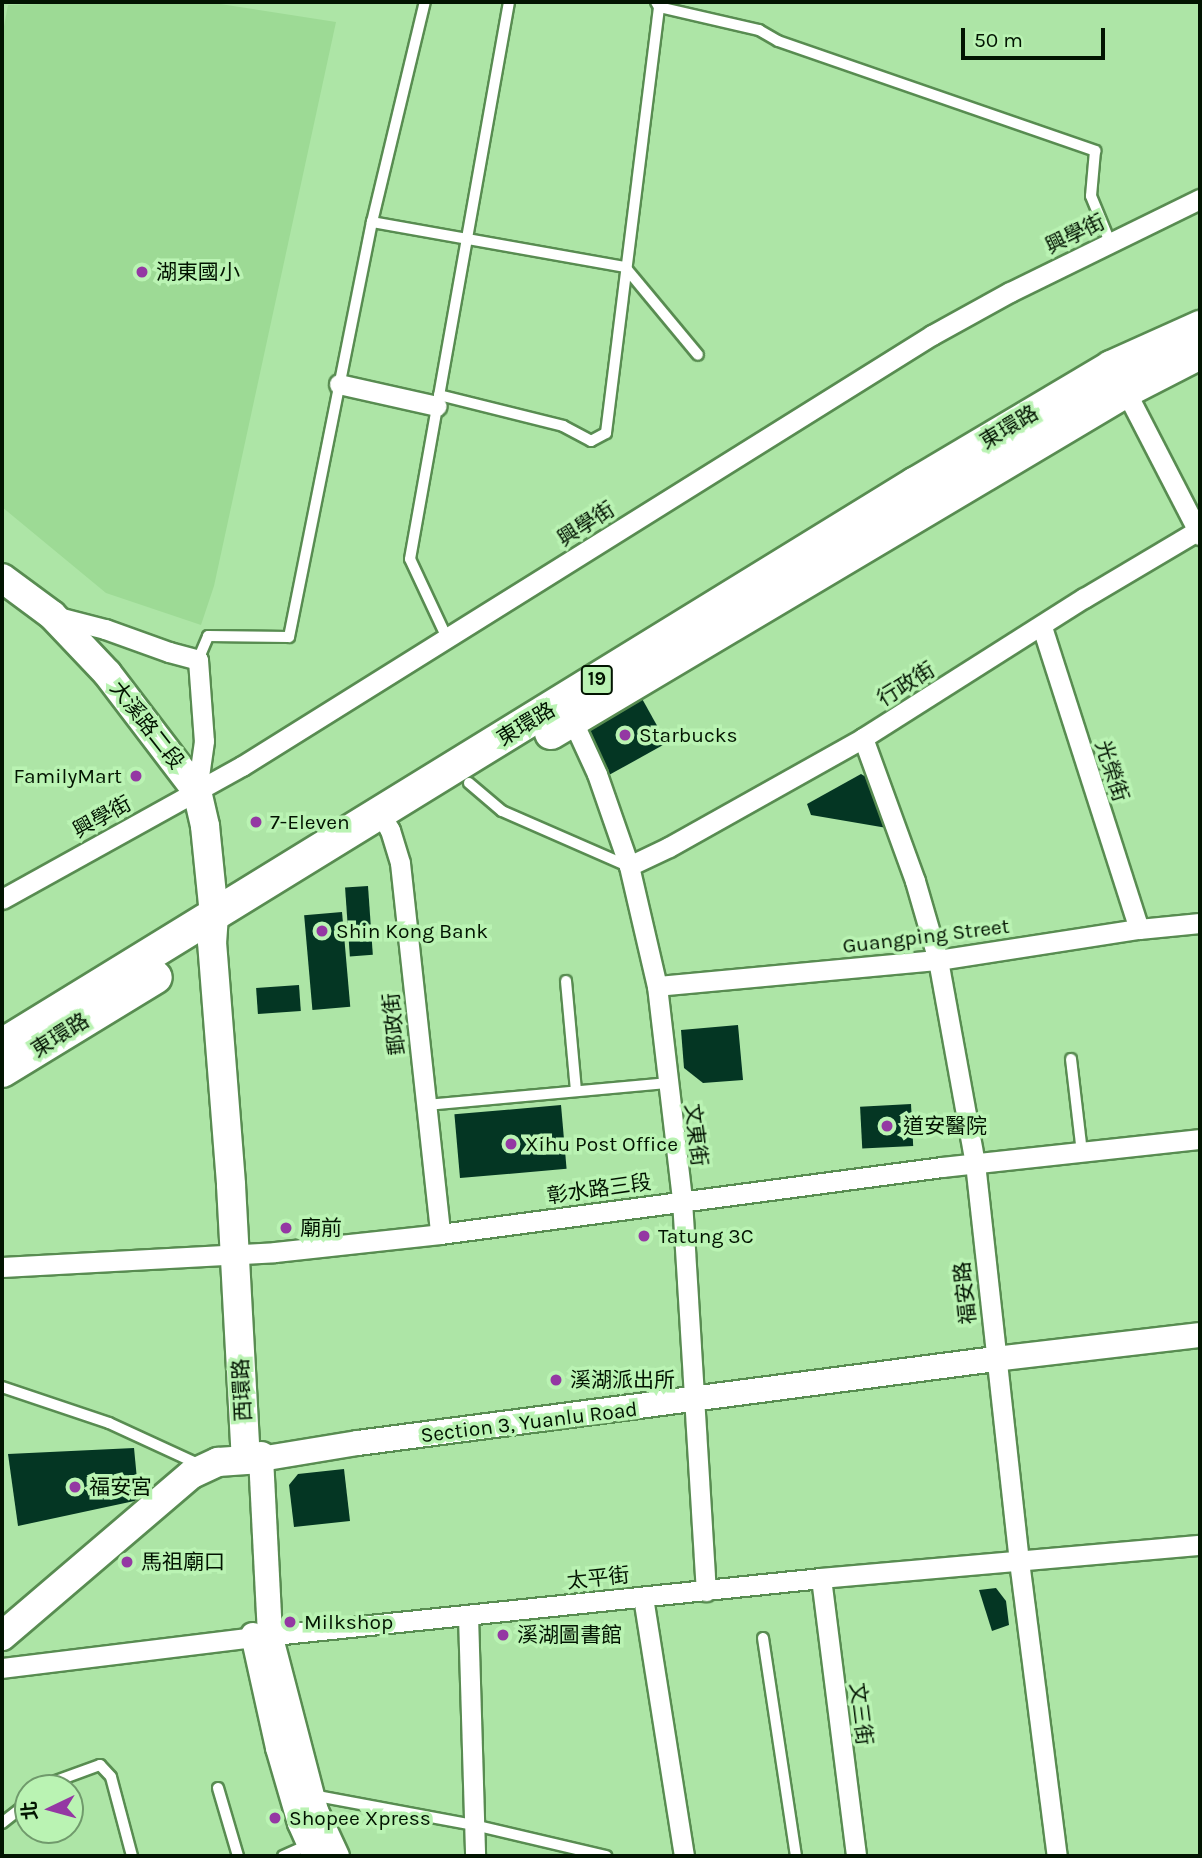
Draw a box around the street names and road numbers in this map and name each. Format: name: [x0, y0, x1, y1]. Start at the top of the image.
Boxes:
street label: 興學街: [1041, 209, 1109, 259]
street label: 東環路: [976, 400, 1042, 454]
street label: 興學街: [553, 496, 619, 552]
street label: 行政街: [873, 657, 939, 711]
road number: 19: [580, 664, 614, 695]
street label: 大溪路二段: [105, 676, 189, 774]
street label: 東環路: [493, 697, 559, 751]
street label: 光榮街: [1090, 737, 1134, 805]
street label: 興學街: [68, 791, 136, 843]
street label: Guangping Street: [841, 913, 1011, 959]
street label: 郵政街: [378, 991, 410, 1057]
street label: 東環路: [27, 1008, 93, 1062]
street label: 文東街: [680, 1102, 712, 1168]
street label: 彰水路三段: [545, 1169, 653, 1209]
street label: 福安路: [949, 1260, 981, 1326]
street label: 西環路: [228, 1358, 256, 1422]
street label: Section 3, Yuanlu Road: [419, 1396, 639, 1448]
street label: 太平街: [565, 1562, 631, 1594]
street label: 文三街: [845, 1681, 877, 1747]

